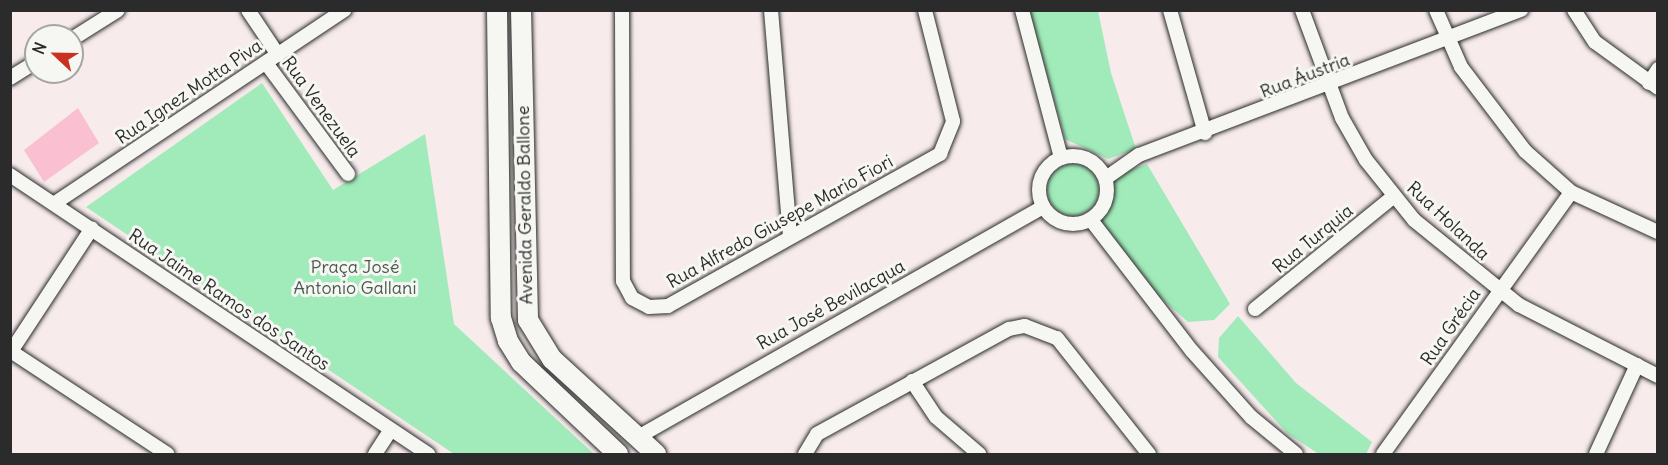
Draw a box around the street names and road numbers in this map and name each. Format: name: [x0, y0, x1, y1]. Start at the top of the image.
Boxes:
street label: Rua Ignez Motta Piva: [112, 35, 266, 149]
street label: Rua Áustria: [1257, 49, 1353, 103]
street label: Rua Venezuela: [277, 52, 365, 162]
street label: Avenida Geraldo Ballone: [512, 105, 538, 305]
street label: Rua Alfredo Giusepe Mario Fiori: [663, 151, 897, 293]
street label: Rua Holanda: [1402, 177, 1494, 265]
street label: Rua Turquia: [1269, 200, 1357, 278]
street label: Rua Jaime Ramos dos Santos: [124, 225, 334, 375]
street label: Rua José Bevilacqua: [753, 255, 909, 355]
street label: Rua Grécia: [1417, 284, 1485, 370]

